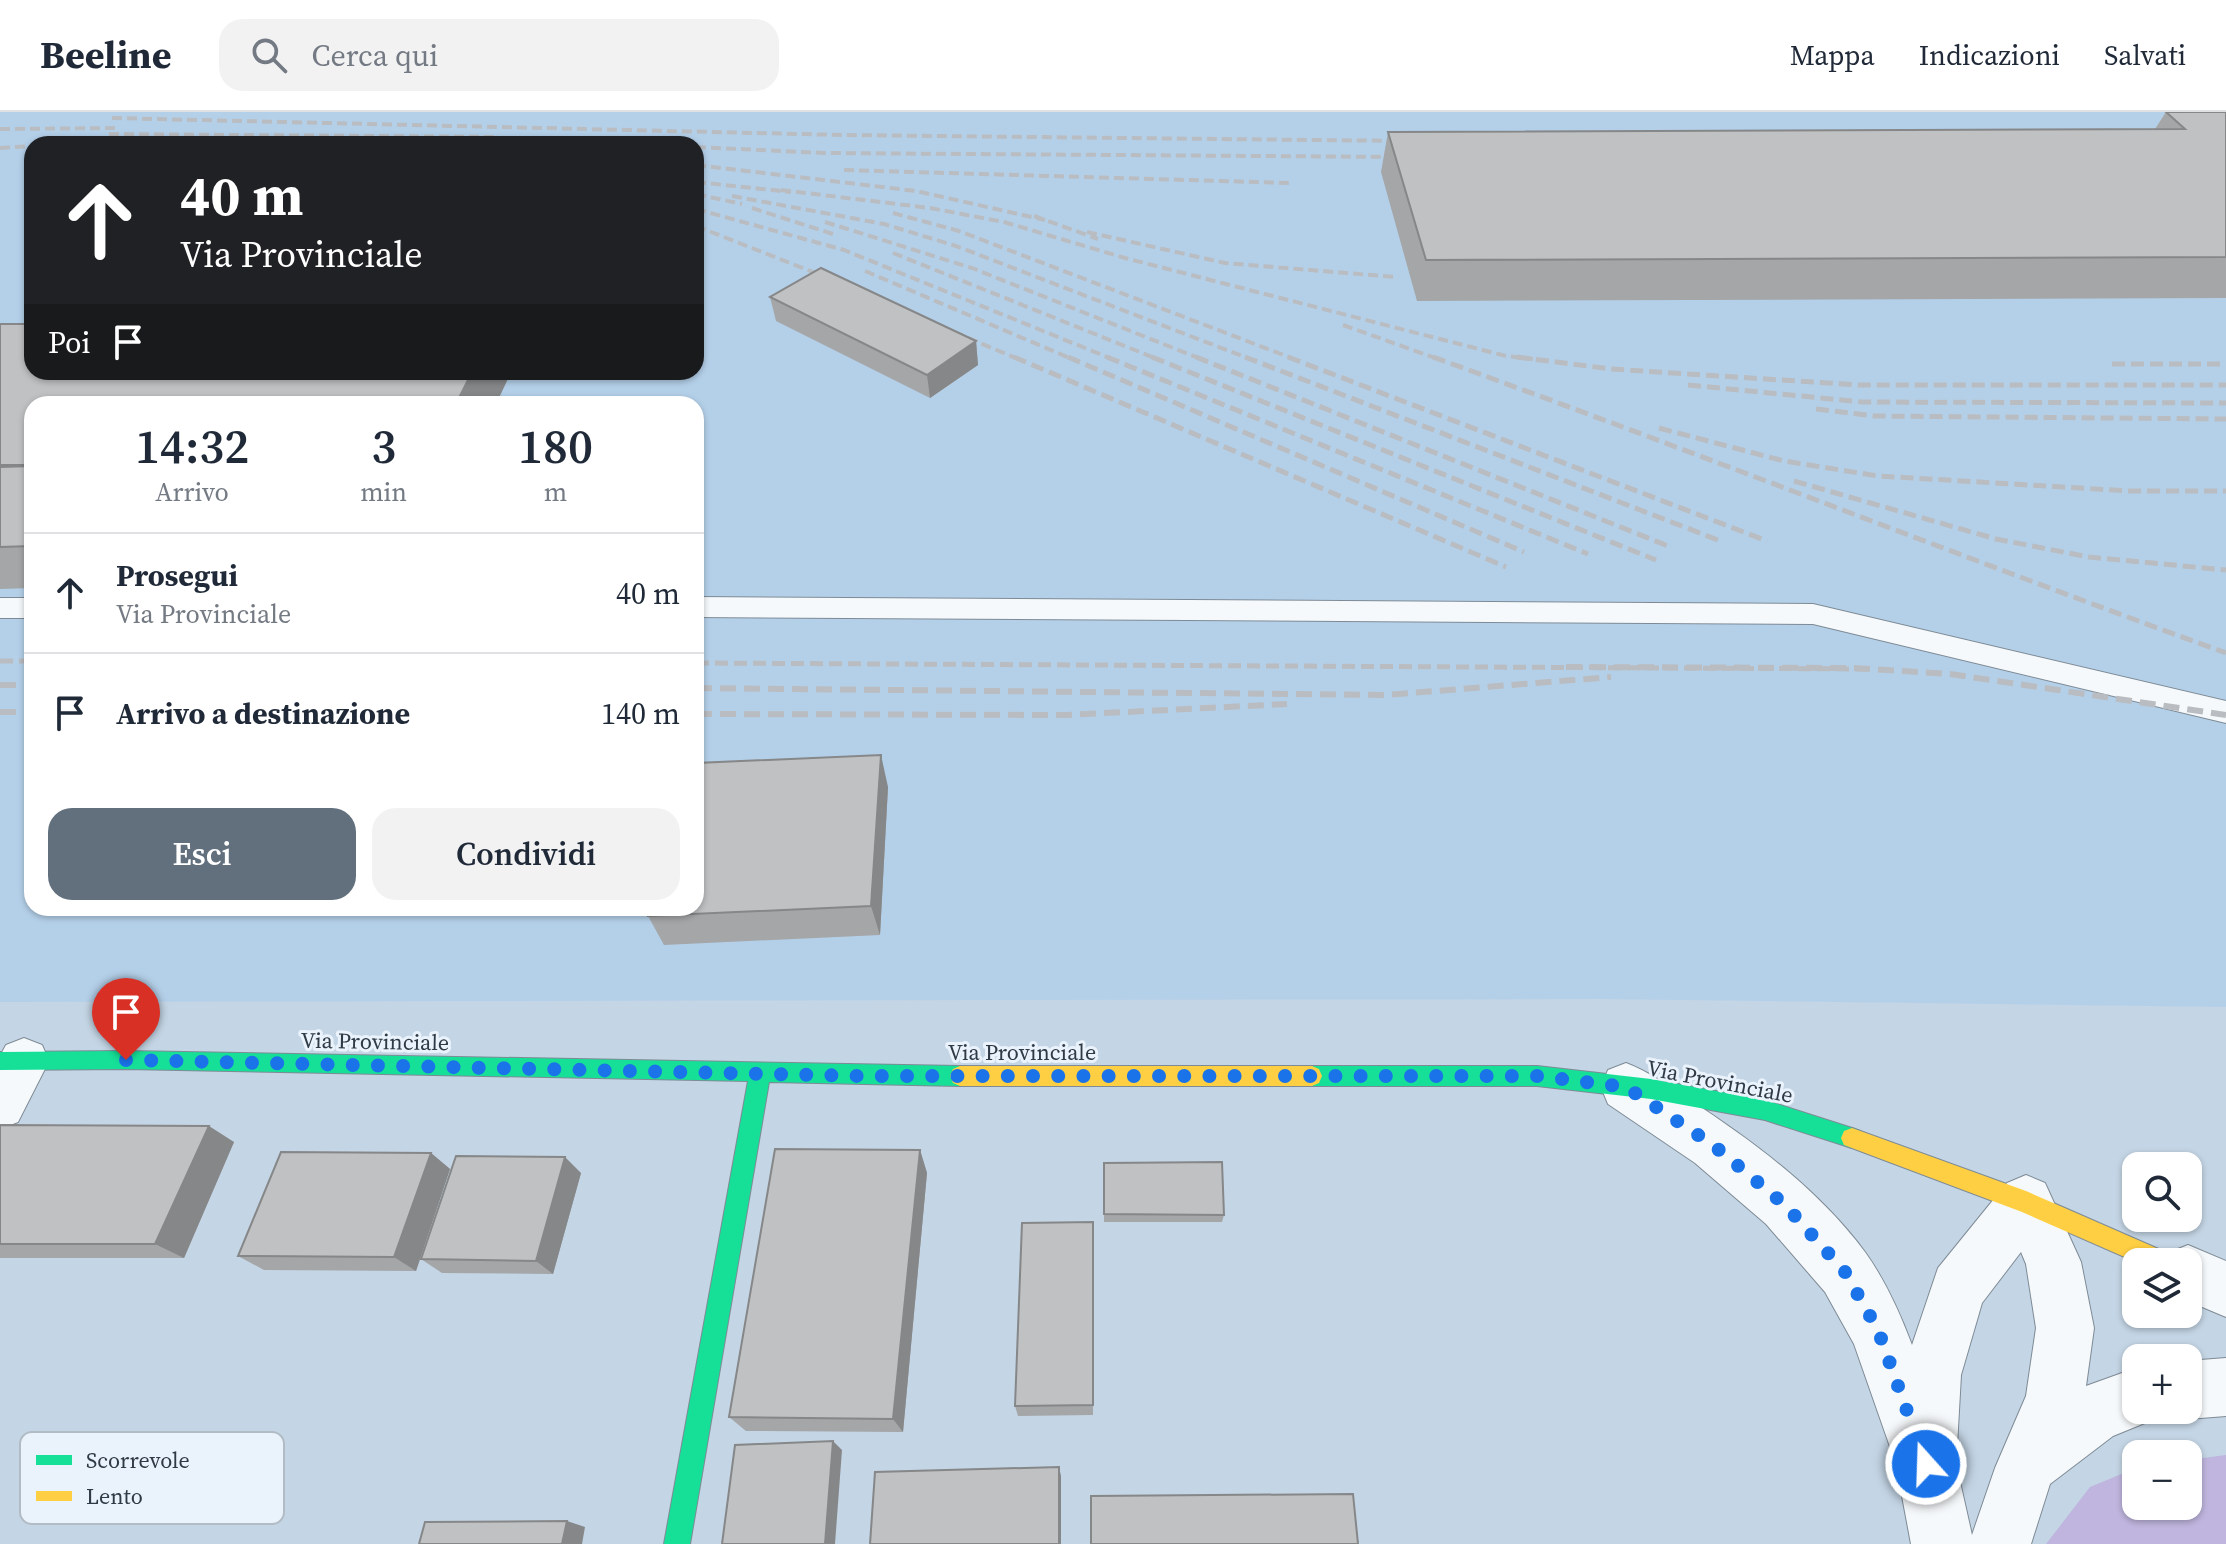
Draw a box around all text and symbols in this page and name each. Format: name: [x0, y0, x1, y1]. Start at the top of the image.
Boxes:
search box: [219, 19, 779, 91]
text: Beeline: [40, 29, 171, 81]
icon: search: [247, 33, 291, 77]
text: Cerca qui: [311, 35, 438, 76]
text: Mappa: [1790, 36, 1875, 74]
text: Indicazioni: [1919, 36, 2060, 74]
text: Salvati: [2104, 36, 2186, 74]
text: 40 m: [180, 157, 303, 234]
icon: ahead: [48, 168, 152, 272]
text: Via Provinciale: [180, 230, 423, 279]
icon: arrive: [106, 320, 150, 364]
text: Poi: [48, 322, 90, 363]
text: 14:32: [135, 413, 249, 479]
text: 3: [371, 413, 396, 479]
text: 180: [518, 413, 593, 479]
text: Arrivo: [155, 474, 229, 510]
text: min: [360, 474, 407, 510]
text: m: [544, 474, 567, 510]
text: Prosegui: [116, 555, 238, 596]
icon: ahead: [48, 571, 92, 615]
text: 40 m: [616, 573, 680, 614]
text: Via Provinciale: [116, 596, 291, 632]
icon: arrive: [48, 691, 92, 735]
text: Arrivo a destinazione: [116, 693, 410, 734]
text: 140 m: [601, 693, 680, 734]
button: Esci: [48, 808, 356, 900]
button: Condividi: [372, 808, 680, 900]
pin: [92, 978, 160, 1060]
icon: arrive: [104, 990, 148, 1034]
street label: Via Provinciale: [301, 1025, 449, 1057]
street label: Via Provinciale: [948, 1037, 1096, 1067]
street label: Via Provinciale: [1644, 1052, 1796, 1110]
map controls: [2122, 1152, 2202, 1520]
button: search: [2122, 1152, 2202, 1232]
button: layers: [2122, 1248, 2202, 1328]
button: +: [2122, 1344, 2202, 1424]
position arrow: [1884, 1422, 1968, 1506]
legend: [20, 1432, 284, 1524]
button: −: [2122, 1440, 2202, 1520]
text: Scorrevole: [86, 1445, 190, 1475]
text: Lento: [86, 1481, 143, 1511]

